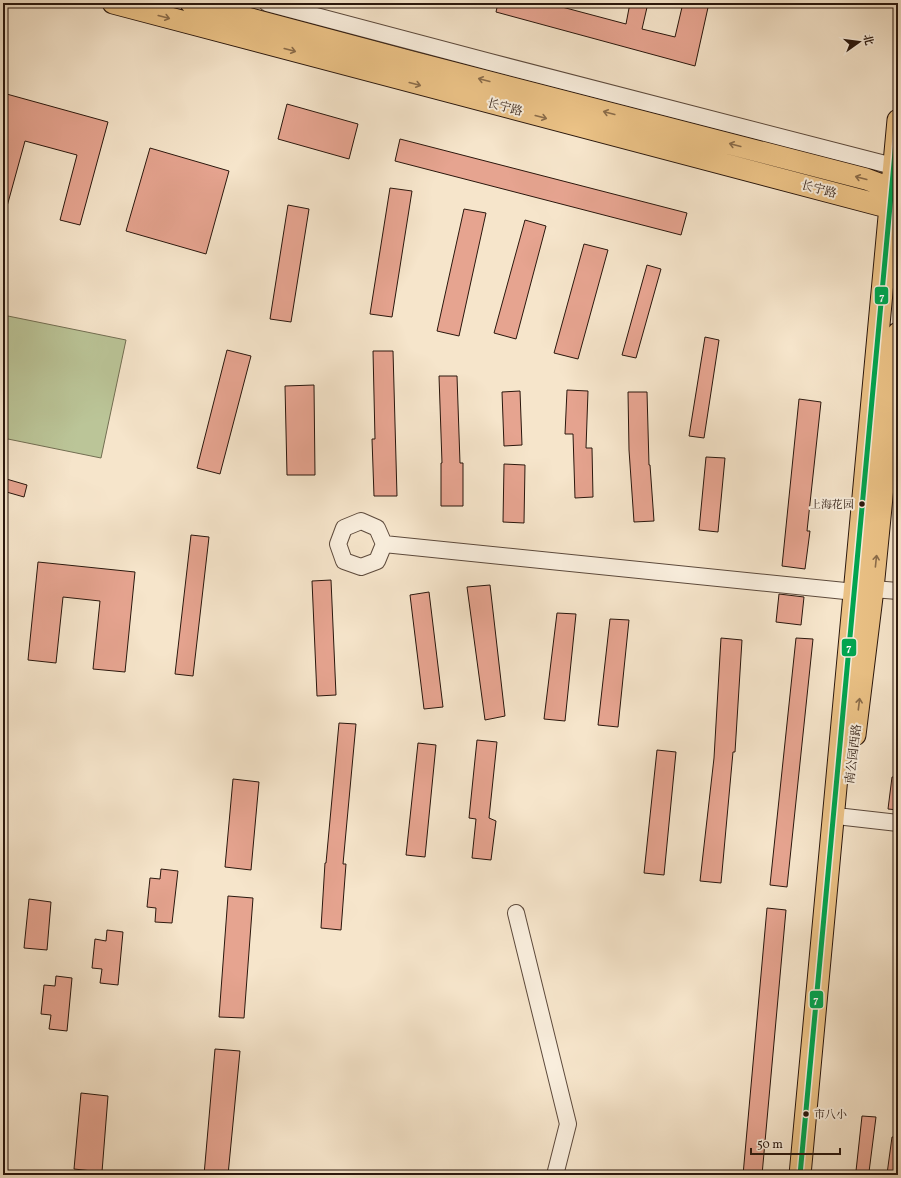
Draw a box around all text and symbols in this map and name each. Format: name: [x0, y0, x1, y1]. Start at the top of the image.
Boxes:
one-way arrow: [157, 13, 170, 21]
north arrow: [839, 22, 879, 62]
text: 北: [859, 33, 876, 47]
one-way arrow: [283, 47, 296, 54]
one-way arrow: [477, 76, 490, 84]
one-way arrow: [409, 80, 422, 88]
street label: 长宁路: [485, 96, 524, 120]
one-way arrow: [603, 109, 616, 116]
one-way arrow: [534, 113, 547, 121]
one-way arrow: [729, 141, 742, 149]
one-way arrow: [855, 174, 868, 181]
street label: 长宁路: [799, 178, 838, 202]
line badge: 7: [874, 286, 889, 305]
text: 7: [879, 290, 885, 305]
place label: 上海花园: [810, 498, 854, 513]
marker: 上海花园: [857, 499, 867, 509]
one-way arrow: [872, 555, 880, 568]
line badge: 7: [841, 638, 857, 657]
text: 7: [846, 641, 852, 656]
one-way arrow: [855, 698, 863, 711]
street label: 南公园西路: [842, 723, 866, 785]
line badge: 7: [809, 990, 824, 1009]
text: 7: [813, 993, 819, 1008]
place label: 市八小: [814, 1108, 847, 1123]
marker: 市八小: [801, 1109, 811, 1119]
scale bar: [751, 1130, 840, 1156]
text: 50 m: [757, 1137, 783, 1153]

